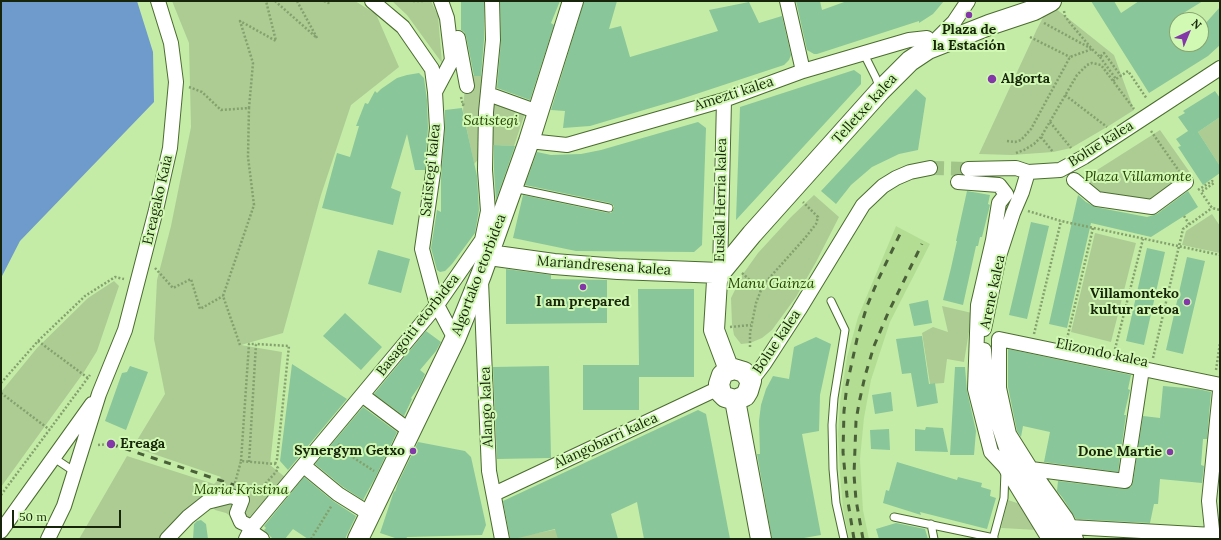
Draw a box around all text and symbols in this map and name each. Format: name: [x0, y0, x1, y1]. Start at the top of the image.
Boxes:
marker: Plaza de la Estación: [964, 10, 974, 20]
north arrow: [1169, 12, 1209, 52]
text: N: [1189, 16, 1205, 32]
place label: Plaza de la Estación: [933, 22, 1005, 54]
street label: Telletxe kalea: [829, 70, 901, 148]
place label: Algorta: [1001, 71, 1050, 87]
street label: Amezti kalea: [692, 73, 776, 115]
marker: Algorta: [986, 73, 998, 85]
park label: Satistegi: [464, 113, 518, 129]
street label: Bolue kalea: [1065, 117, 1137, 171]
street label: Satistegi kalea: [418, 123, 444, 217]
street label: Euskal Herria kalea: [712, 138, 730, 262]
street label: Ereagako Kaia: [140, 153, 176, 247]
park label: Plaza Villamonte: [1084, 169, 1192, 185]
street label: Algortako etorbidea: [448, 212, 510, 338]
street label: Mariandresena kalea: [536, 253, 672, 279]
street label: Arene kalea: [977, 253, 1009, 331]
street label: Basagoiti etorbidea: [373, 271, 463, 379]
park label: Manu Gainza: [728, 276, 814, 292]
marker: I am prepared: [578, 282, 588, 292]
place label: Villamonteko kultur aretoa: [1090, 286, 1179, 318]
place label: I am prepared: [536, 294, 630, 310]
marker: Villamonteko kultur aretoa: [1182, 297, 1192, 307]
street label: Bolue kalea: [749, 307, 805, 377]
street label: Elizondo kalea: [1054, 335, 1150, 371]
street label: Alango kalea: [477, 366, 497, 448]
street label: Alangobarri kalea: [551, 410, 661, 472]
place label: Ereaga: [120, 436, 165, 452]
marker: Ereaga: [105, 438, 117, 450]
place label: Synergym Getxo: [294, 443, 405, 459]
place label: Done Martie: [1078, 444, 1162, 460]
marker: Synergym Getxo: [408, 446, 418, 456]
marker: Done Martie: [1165, 447, 1175, 457]
park label: Maria Kristina: [194, 482, 288, 498]
scale bar: [14, 502, 123, 528]
text: 50 m: [19, 509, 47, 524]

